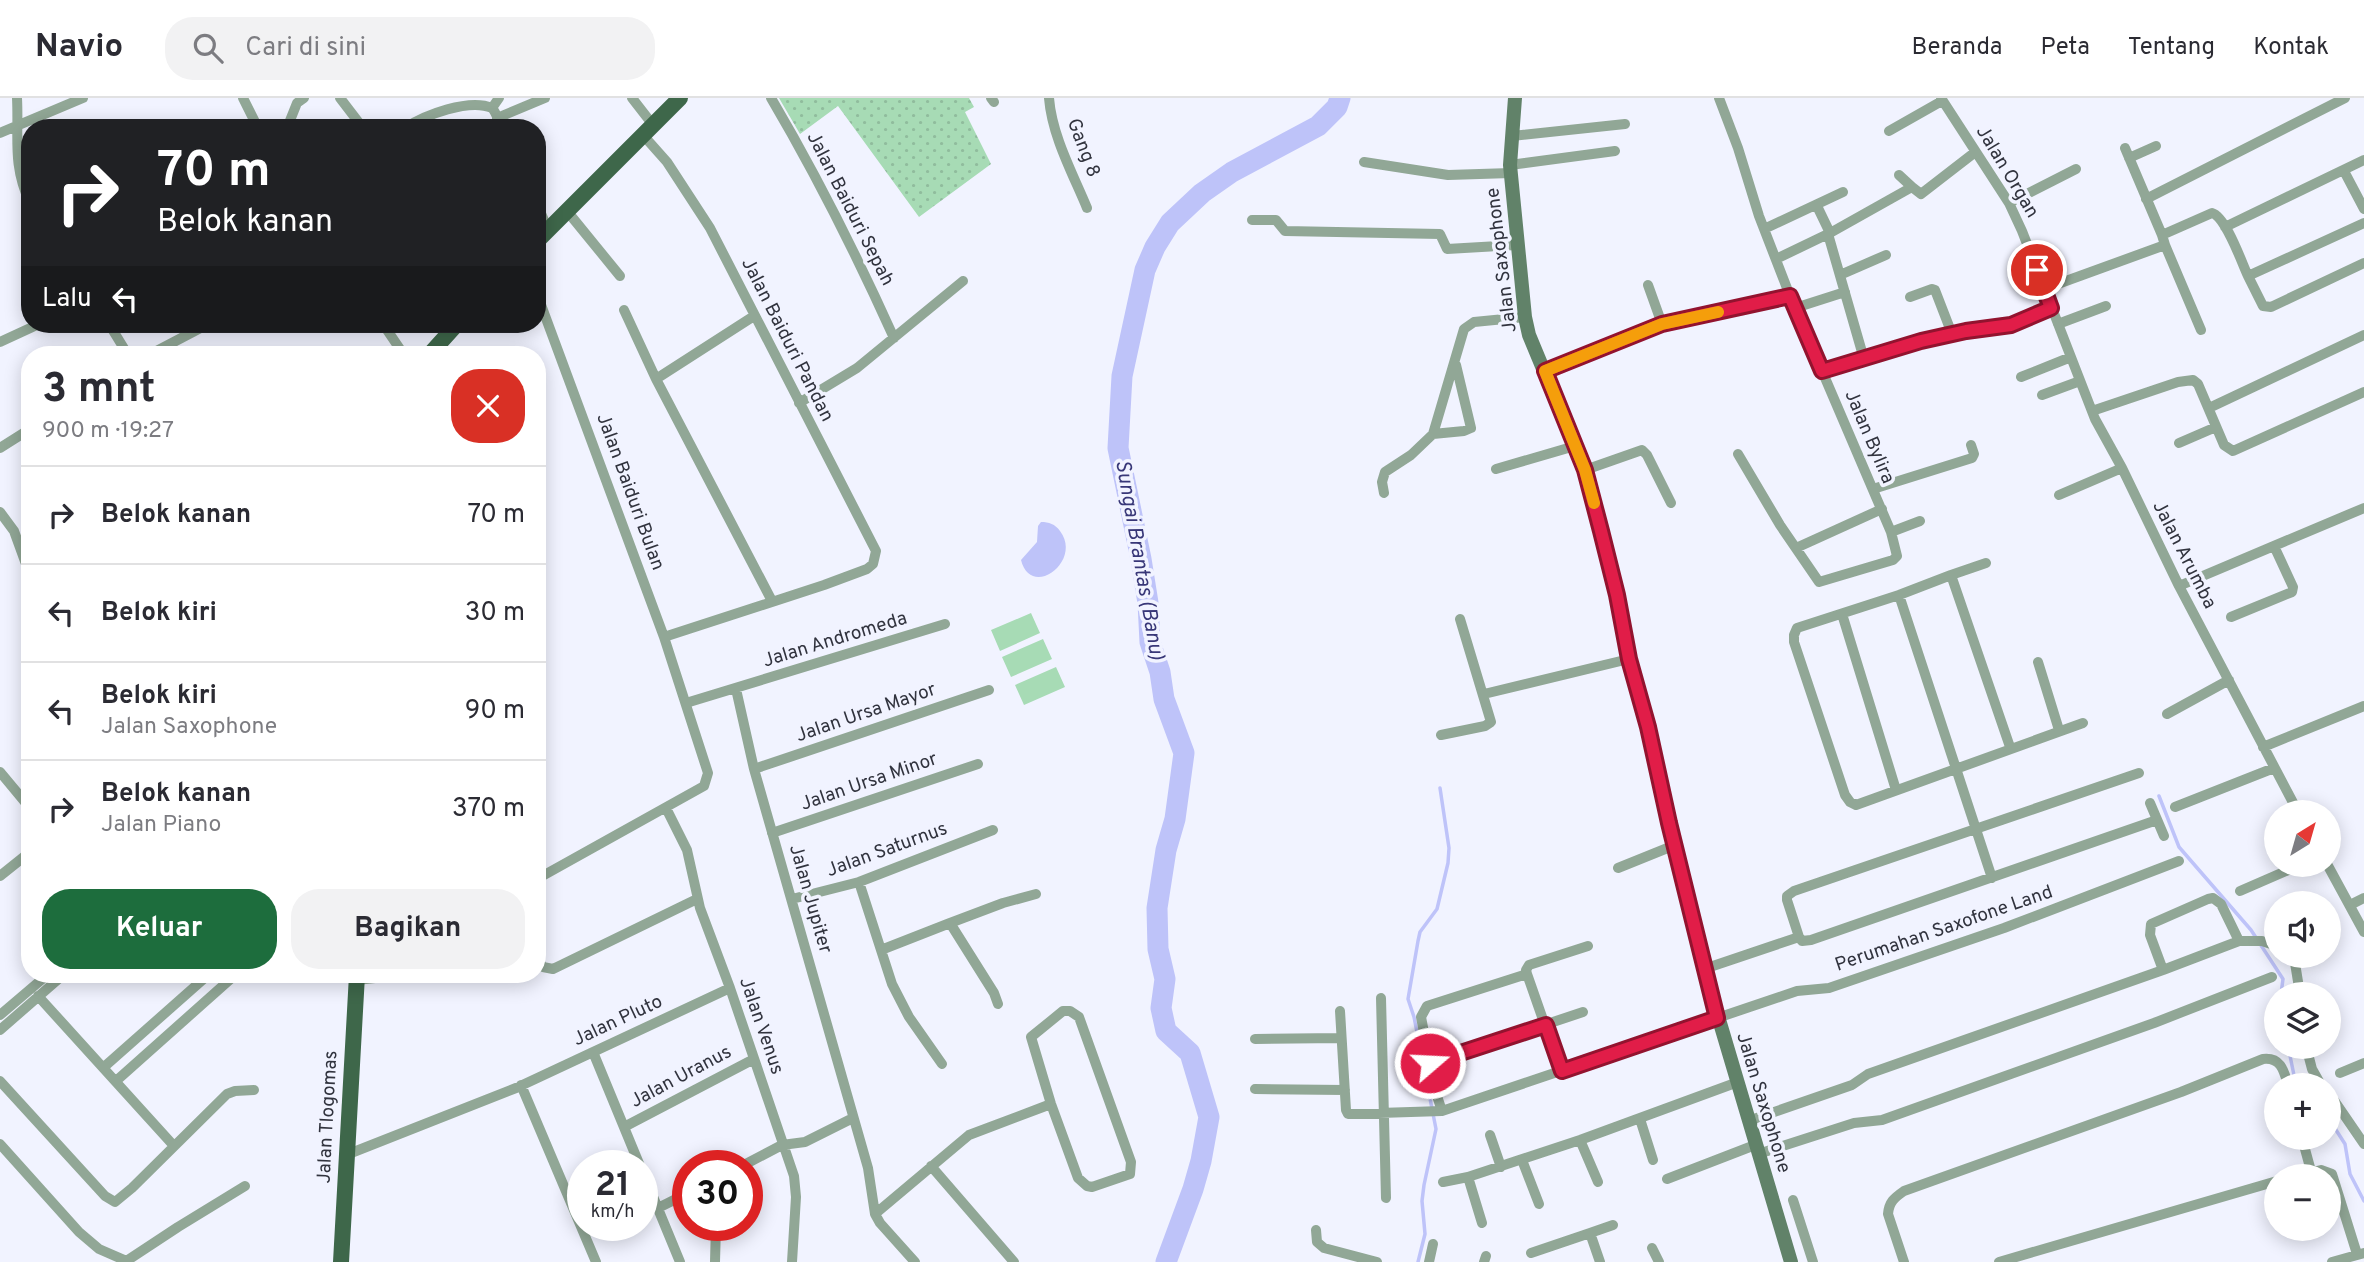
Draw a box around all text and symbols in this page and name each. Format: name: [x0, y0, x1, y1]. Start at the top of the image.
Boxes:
search box: [165, 17, 655, 80]
text: Navio: [35, 27, 123, 69]
icon: search: [189, 29, 227, 67]
text: Cari di sini: [245, 32, 366, 65]
text: Beranda: [1912, 33, 2003, 63]
text: Peta: [2041, 33, 2090, 63]
text: Tentang: [2128, 33, 2215, 63]
text: Kontak: [2253, 33, 2329, 63]
street label: Gang 8: [1061, 115, 1105, 181]
street label: Jalan Organ: [1970, 122, 2044, 222]
street label: Jalan Baiduri Sepah: [801, 128, 899, 290]
text: 70 m: [157, 142, 271, 204]
icon: right: [42, 147, 133, 238]
street label: Jalan Saxophone: [1481, 186, 1523, 334]
text: Belok kanan: [157, 203, 333, 243]
pin: [2007, 240, 2067, 300]
icon: arrive: [2018, 251, 2056, 289]
street label: Jalan Baiduri Pandan: [735, 254, 839, 426]
icon: left: [106, 280, 144, 318]
text: Lalu: [42, 283, 92, 316]
text: 3 mnt: [42, 364, 155, 417]
button: close: [451, 369, 525, 443]
street label: Jalan Bylira: [1839, 386, 1899, 488]
street label: Jalan Baiduri Bulan: [590, 410, 670, 574]
text: 900 m · 19:27: [42, 417, 174, 446]
water label: Sungai Brantas (Banu): [1108, 458, 1170, 662]
icon: right: [42, 496, 80, 534]
street label: Jalan Arumba: [2147, 497, 2221, 613]
text: Belok kanan: [101, 499, 251, 532]
text: 70 m: [467, 499, 525, 532]
icon: left: [42, 594, 80, 632]
text: Belok kiri: [101, 597, 217, 630]
text: 30 m: [465, 597, 525, 630]
street label: Jalan Andromeda: [760, 607, 910, 673]
street label: Jalan Ursa Mayor: [793, 678, 940, 748]
text: Belok kiri: [101, 680, 217, 713]
icon: left: [42, 692, 80, 730]
text: 90 m: [465, 695, 525, 728]
text: Jalan Saxophone: [101, 713, 277, 742]
street label: Jalan Ursa Minor: [797, 747, 941, 817]
text: Belok kanan: [101, 778, 251, 811]
icon: right: [42, 790, 80, 828]
text: 370 m: [452, 793, 525, 826]
north arrow: [2264, 800, 2342, 877]
map controls: [2264, 800, 2341, 1241]
text: Jalan Piano: [101, 811, 221, 840]
street label: Jalan Saturnus: [823, 817, 951, 883]
street label: Jalan Jupiter: [783, 842, 837, 957]
street label: Perumahan Saxofone Land: [1832, 880, 2056, 978]
button: Keluar: [42, 889, 277, 969]
button: Bagikan: [291, 889, 525, 969]
button: sound: [2264, 891, 2341, 968]
street label: Jalan Venus: [733, 974, 789, 1078]
button: layers: [2264, 982, 2341, 1059]
street label: Jalan Pluto: [569, 990, 667, 1052]
position arrow: [1393, 1026, 1467, 1100]
street label: Jalan Saxophone: [1730, 1030, 1796, 1176]
street label: Jalan Uranus: [626, 1040, 736, 1114]
street label: Jalan Tlogomas: [313, 1050, 343, 1184]
button: +: [2264, 1073, 2341, 1150]
speed limit sign: 30: [672, 1150, 763, 1241]
text: 21: [595, 1164, 630, 1208]
button: −: [2264, 1164, 2341, 1241]
text: km/h: [591, 1201, 634, 1224]

